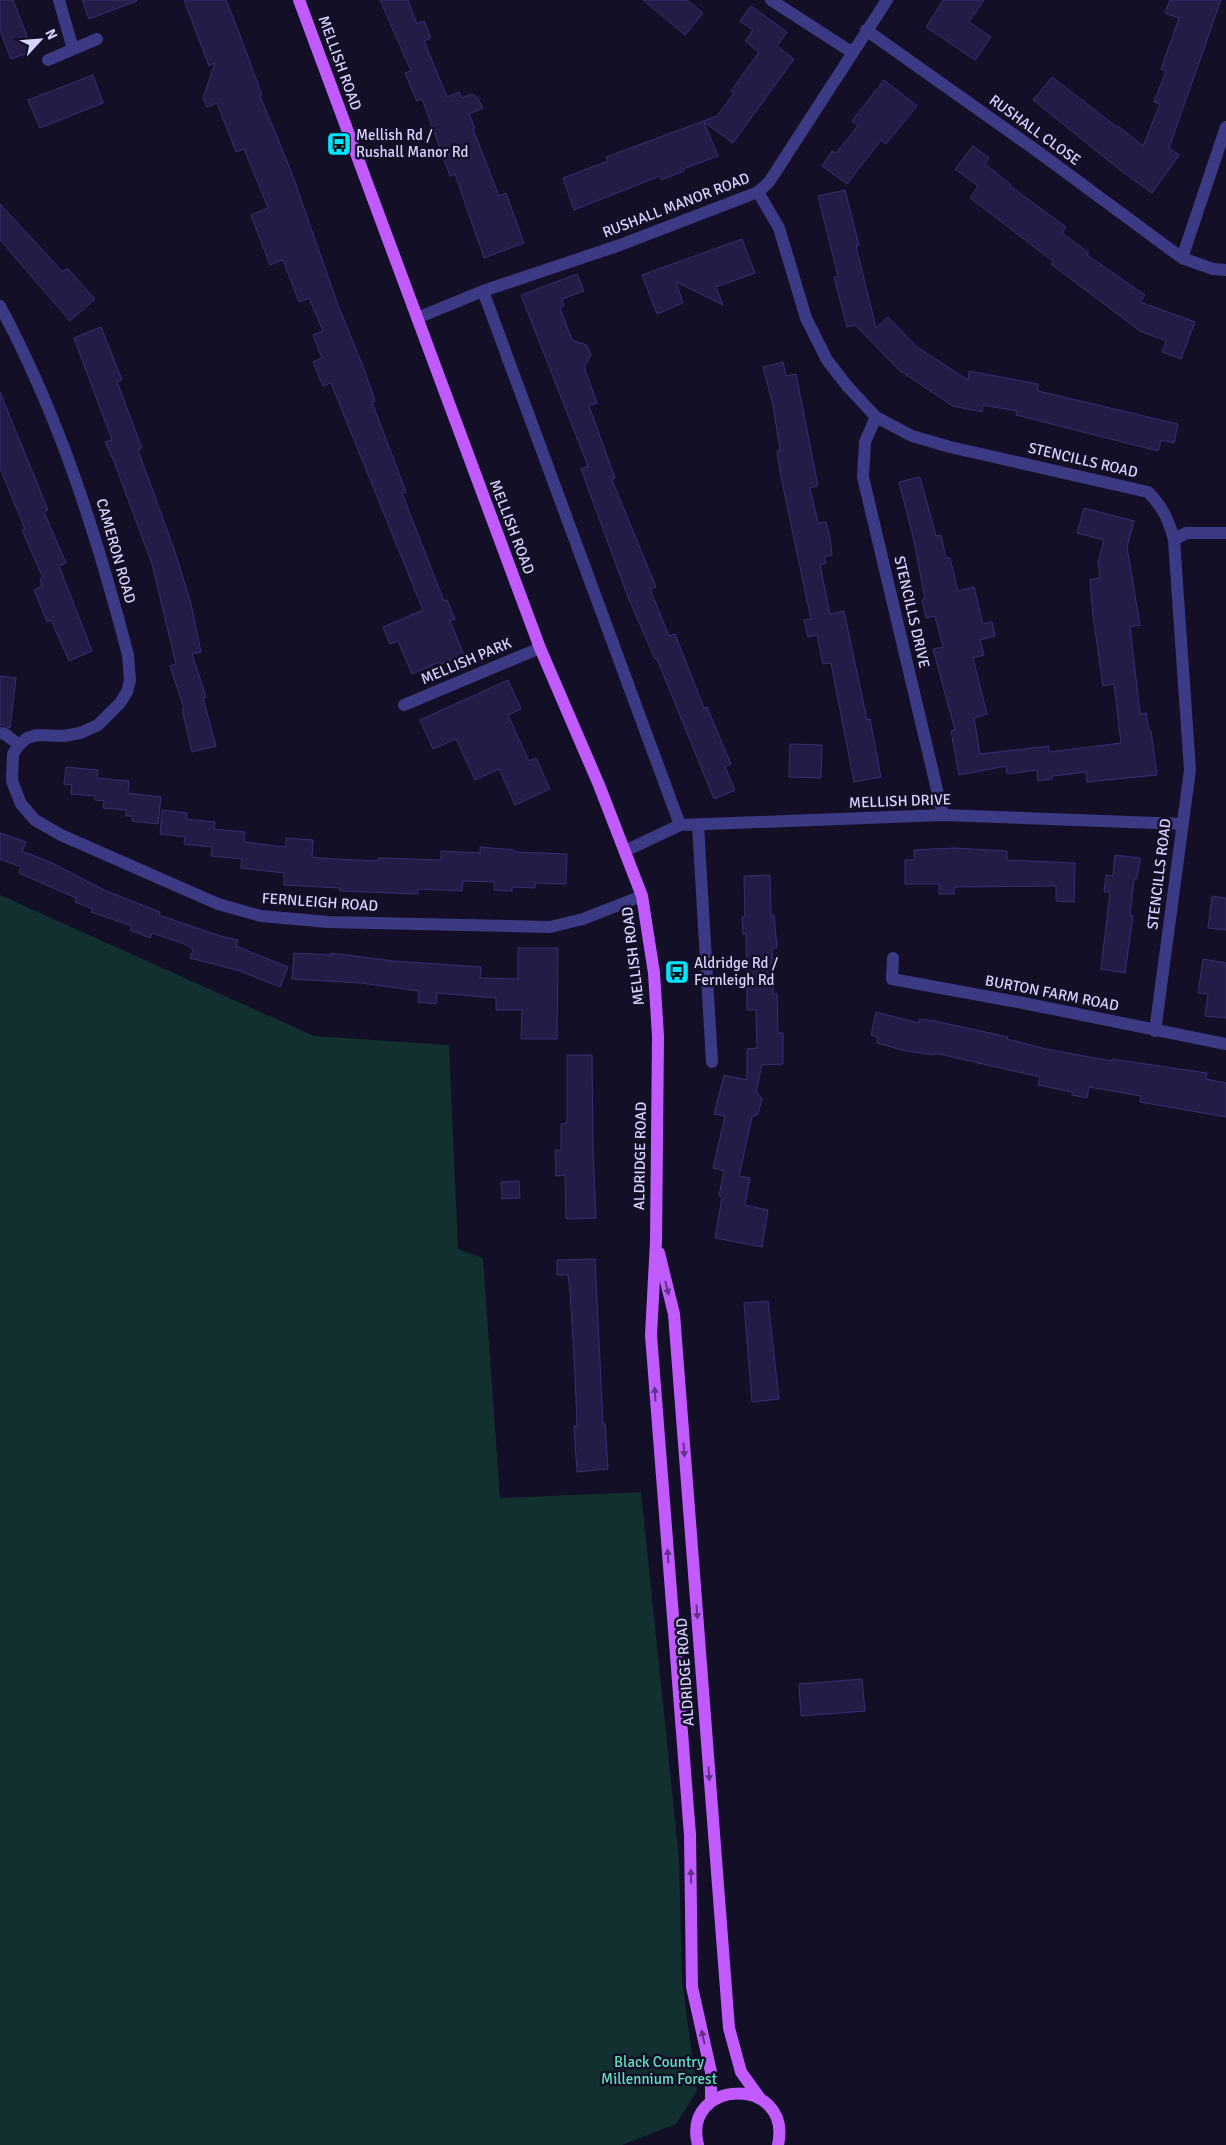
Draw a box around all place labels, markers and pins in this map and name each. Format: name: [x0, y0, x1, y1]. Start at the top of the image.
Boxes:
place label: Mellish Rd / Rushall Manor Rd: [356, 126, 468, 161]
bus stop icon: Mellish Rd / Rushall Manor Rd: [326, 131, 352, 157]
place label: Aldridge Rd / Fernleigh Rd: [694, 954, 779, 989]
bus stop icon: Aldridge Rd / Fernleigh Rd: [664, 959, 690, 985]

